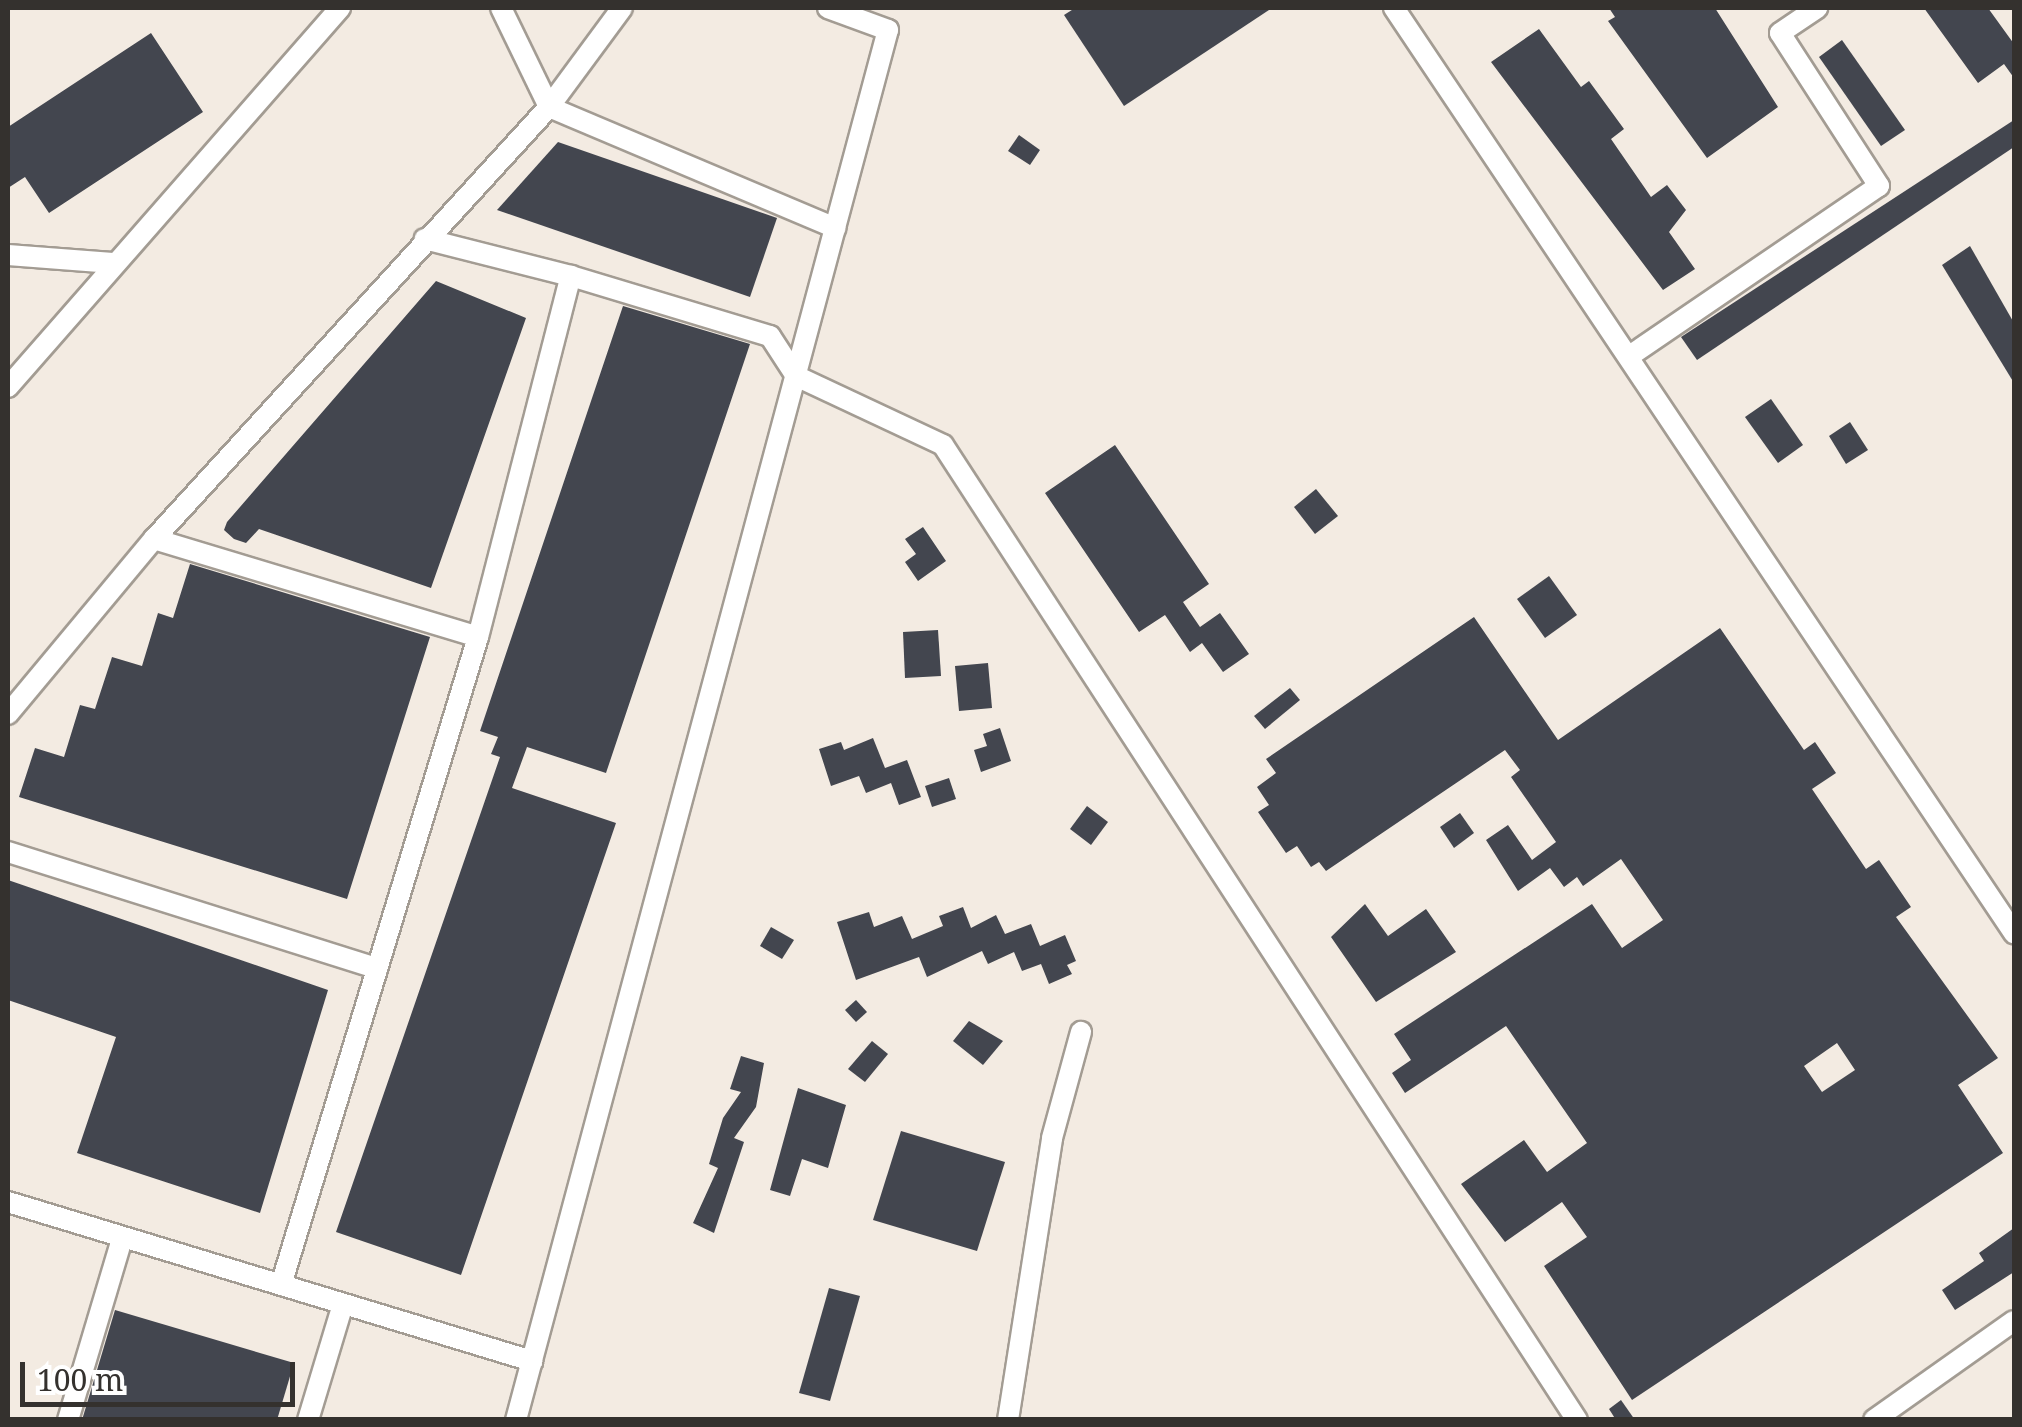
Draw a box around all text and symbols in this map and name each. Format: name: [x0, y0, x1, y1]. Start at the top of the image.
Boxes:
scale bar: [25, 1342, 300, 1404]
text: 100 m: [37, 1359, 123, 1400]

